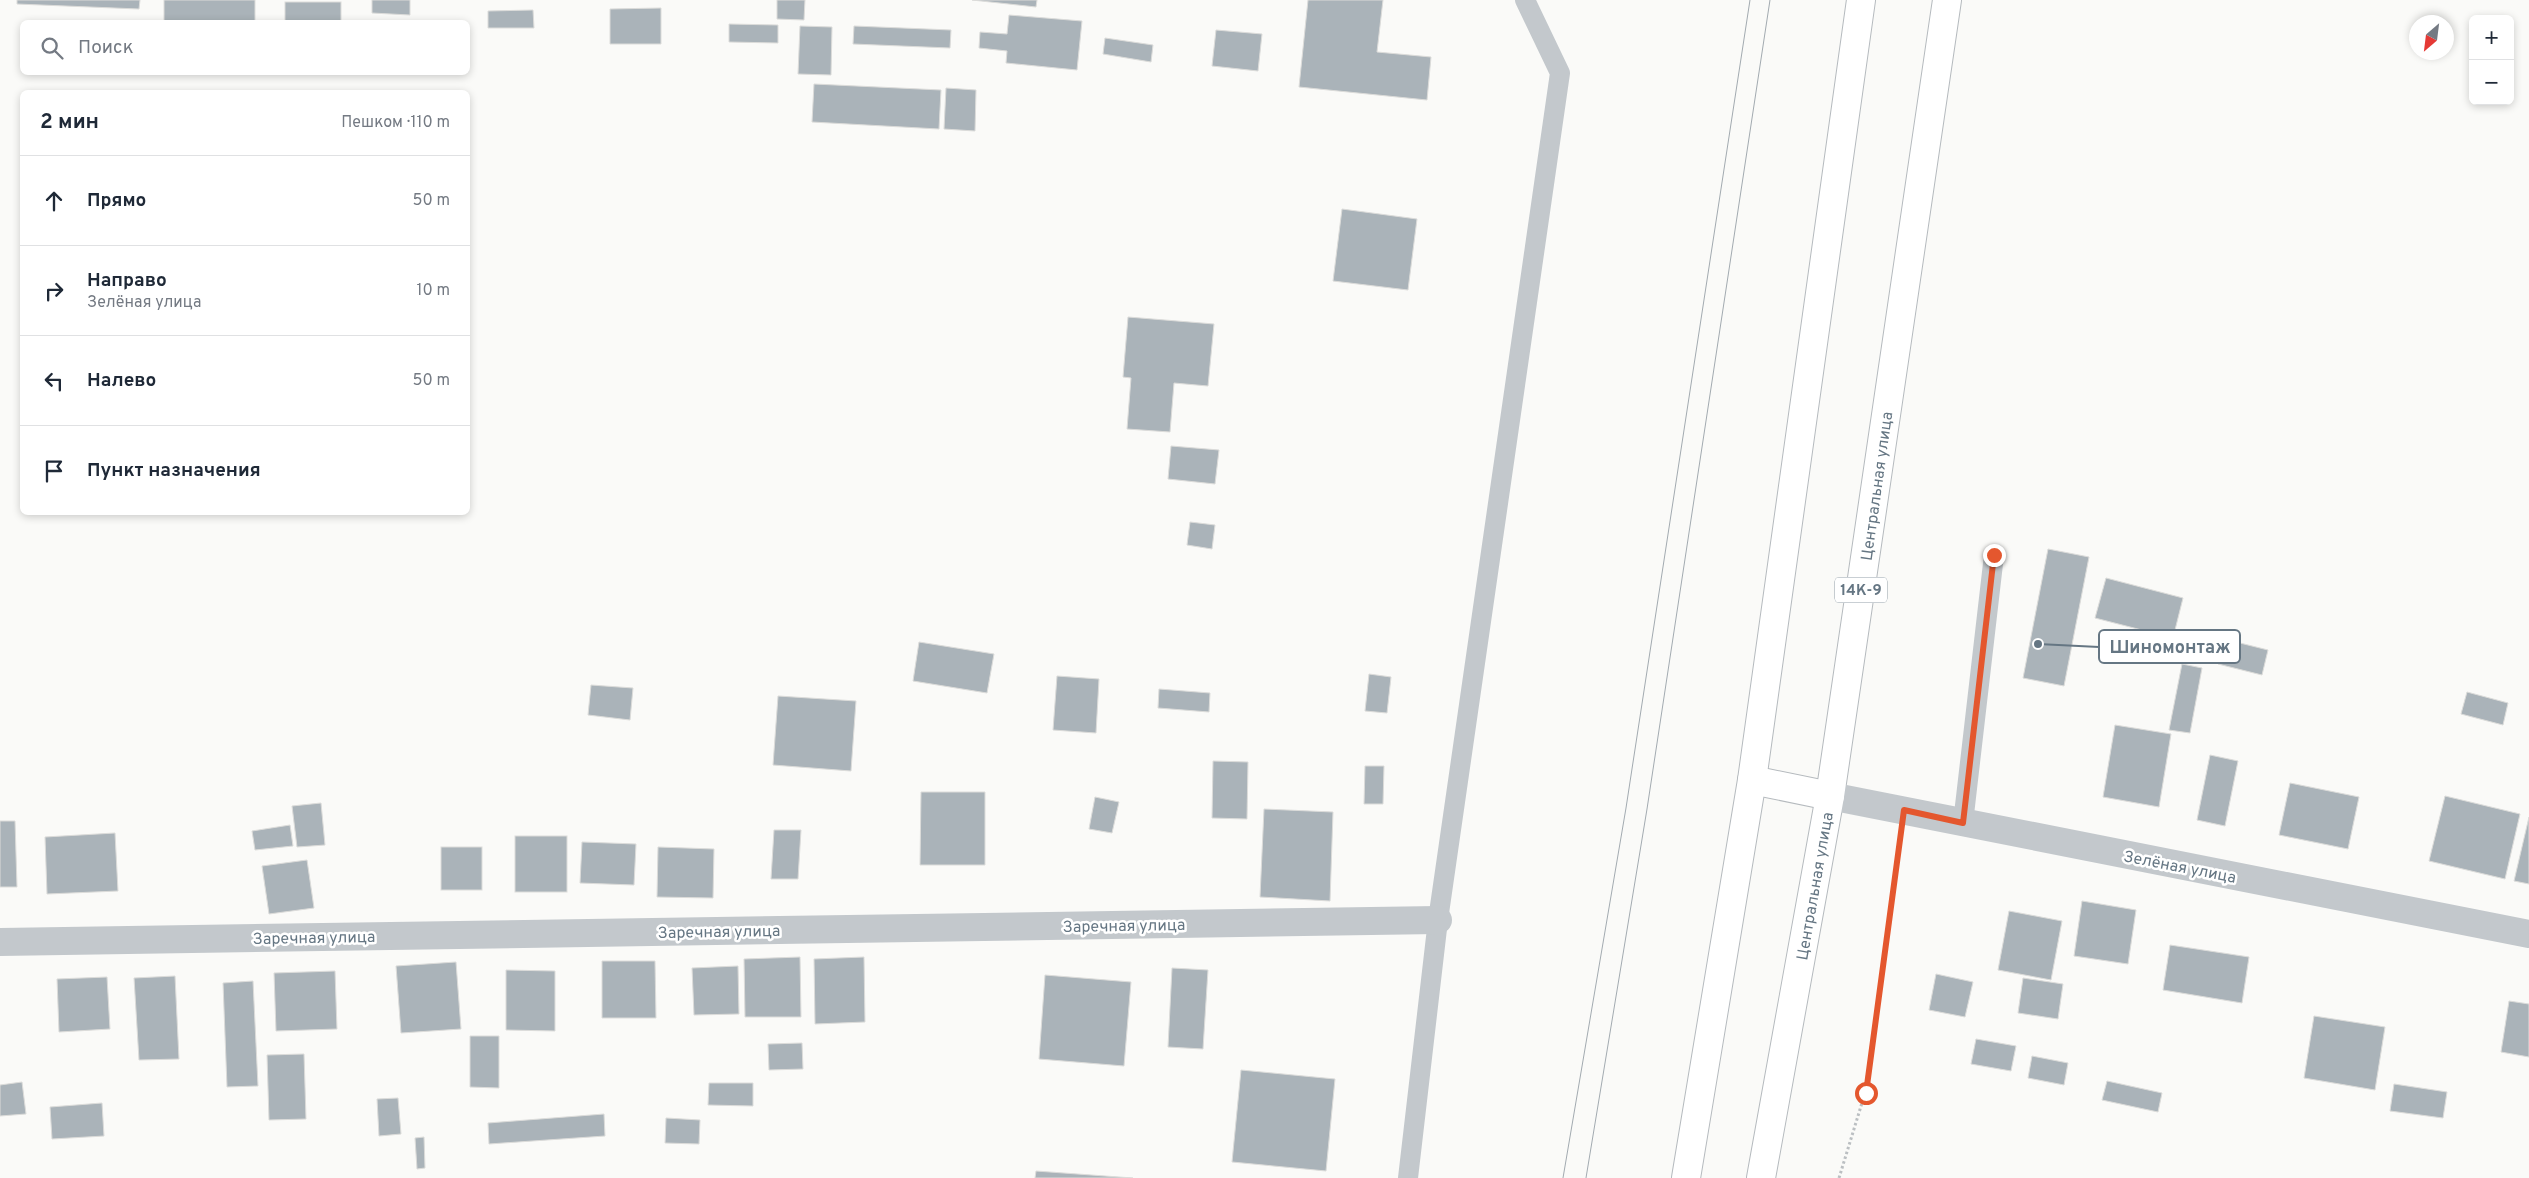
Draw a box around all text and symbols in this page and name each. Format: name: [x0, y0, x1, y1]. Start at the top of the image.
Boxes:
north arrow: [2409, 15, 2454, 60]
map controls: [2469, 15, 2514, 105]
button: +: [2469, 15, 2514, 60]
search box: [20, 20, 470, 75]
icon: search: [38, 34, 66, 62]
text: Поиск: [78, 36, 134, 60]
button: −: [2469, 60, 2514, 105]
text: 2 мин: [40, 109, 99, 136]
text: Пешком · 110 m: [341, 113, 450, 133]
icon: ahead: [40, 187, 68, 215]
text: Прямо: [87, 189, 146, 213]
text: 50 m: [413, 191, 450, 211]
text: Направо: [87, 269, 167, 293]
icon: right: [40, 277, 68, 305]
text: 10 m: [416, 281, 450, 301]
text: Зелёная улица: [87, 293, 201, 313]
icon: left: [40, 367, 68, 395]
text: Налево: [87, 369, 156, 393]
text: 50 m: [413, 371, 450, 391]
street label: Центральная улица: [1858, 411, 1898, 562]
icon: arrive: [40, 457, 68, 485]
text: Пункт назначения: [87, 459, 261, 483]
route end: [1983, 544, 2006, 567]
road number: 14К-9: [1835, 578, 1887, 602]
callout: Шиномонтаж: [2099, 630, 2240, 663]
text: Шиномонтаж: [2109, 637, 2231, 660]
street label: Центральная улица: [1793, 811, 1839, 962]
street label: Зелёная улица: [2122, 847, 2238, 889]
street label: Заречная улица: [1063, 916, 1186, 938]
street label: Заречная улица: [658, 922, 781, 944]
street label: Заречная улица: [253, 928, 376, 950]
route start: [1855, 1082, 1878, 1105]

